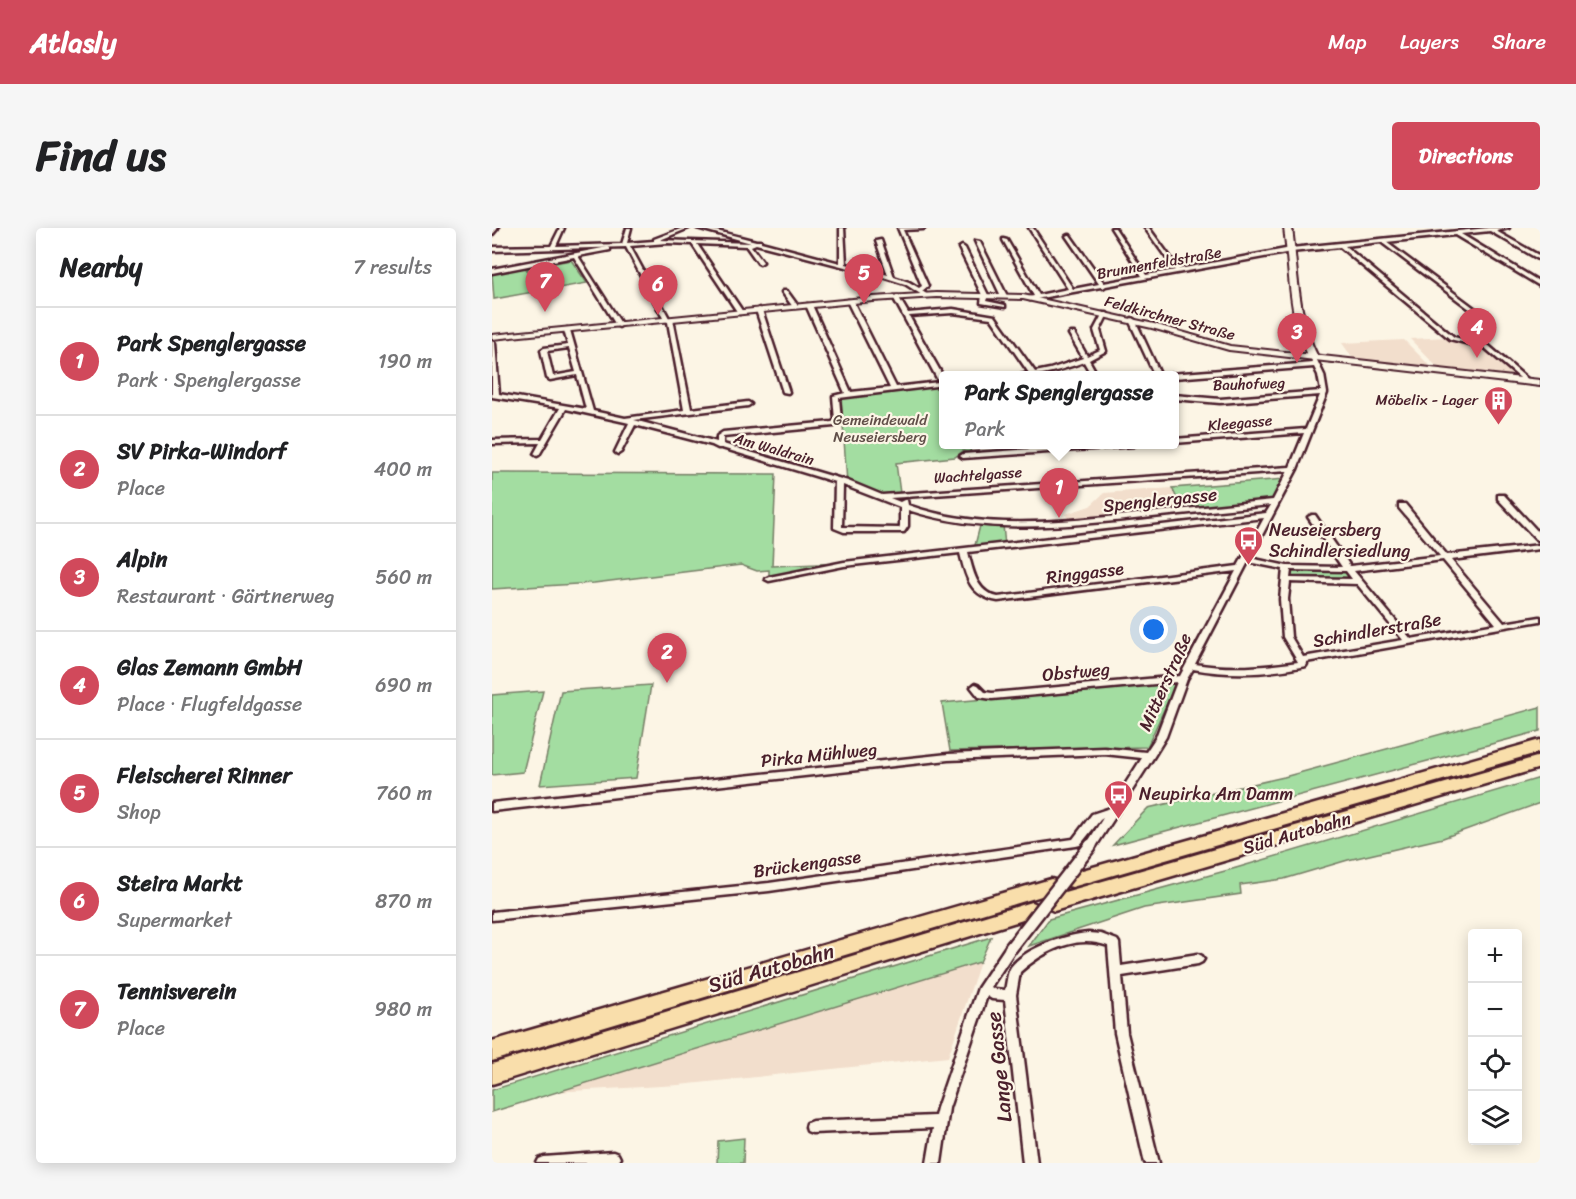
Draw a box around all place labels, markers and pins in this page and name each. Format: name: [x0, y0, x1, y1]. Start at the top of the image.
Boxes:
pin: 5: [844, 254, 884, 304]
pin: 7: [526, 262, 564, 312]
pin: 6: [638, 266, 678, 315]
pin: 4: [1458, 308, 1496, 358]
pin: 3: [1278, 314, 1316, 363]
building icon: Möbelix - Lager: [1483, 384, 1515, 426]
place label: Möbelix - Lager: [1375, 387, 1479, 413]
pin: 1: [1040, 468, 1078, 518]
place label: Neuseiersberg Schindlersiedlung: [1269, 514, 1410, 567]
bus stop icon: Neuseiersberg Schindlersiedlung: [1232, 524, 1264, 566]
pin: 2: [648, 634, 687, 683]
bus stop icon: Neupirka Am Damm: [1102, 778, 1134, 820]
place label: Neupirka Am Damm: [1139, 778, 1293, 810]

